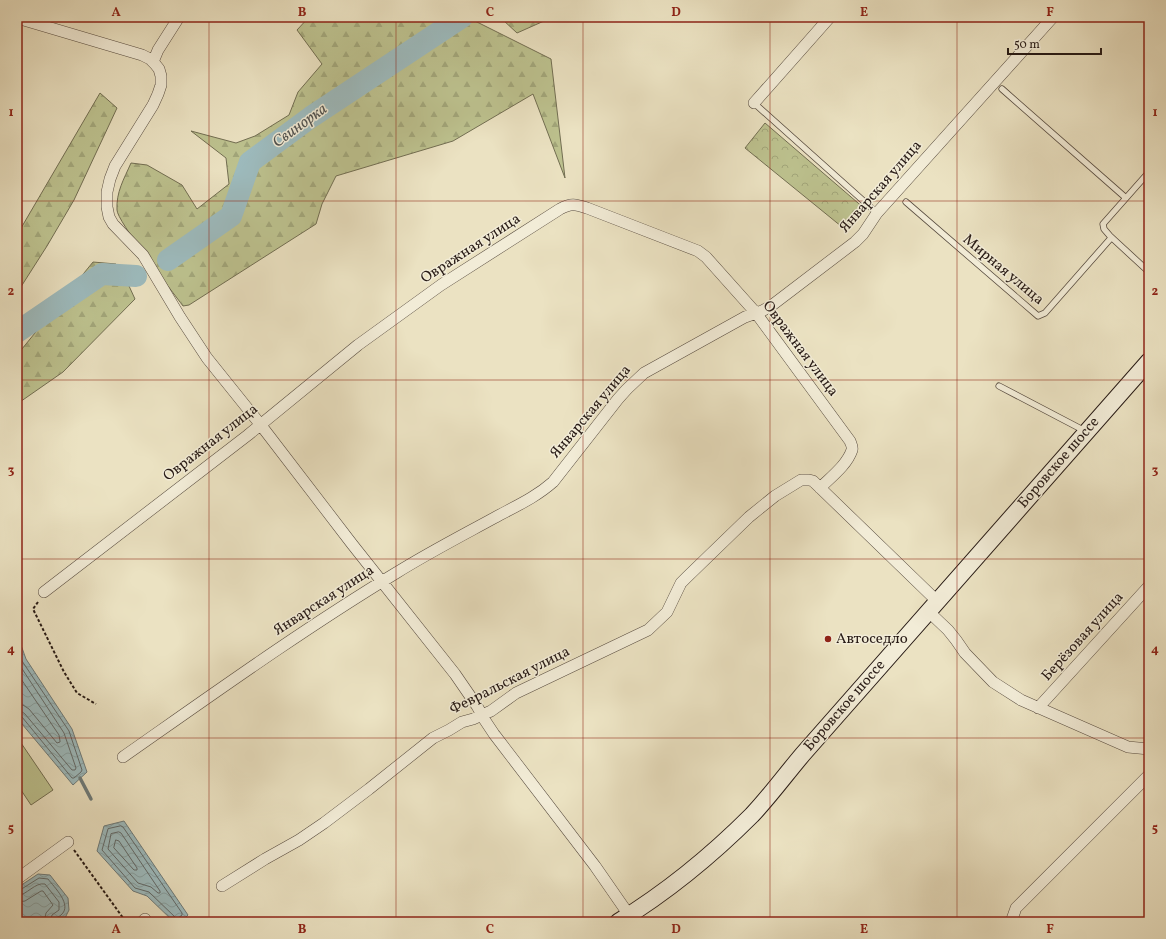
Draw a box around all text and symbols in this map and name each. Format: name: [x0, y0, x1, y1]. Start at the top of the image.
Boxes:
text: A: [111, 4, 121, 22]
text: B: [298, 4, 307, 22]
text: C: [486, 4, 494, 22]
text: D: [671, 4, 681, 22]
text: E: [860, 4, 868, 22]
text: F: [1046, 4, 1054, 22]
scale bar: [1008, 30, 1101, 56]
text: 50 m: [1014, 37, 1040, 53]
water label: Свинорка: [268, 98, 332, 153]
text: 1: [8, 104, 14, 122]
text: 1: [1152, 104, 1158, 122]
street label: Январская улица: [835, 136, 927, 238]
street label: Овражная улица: [417, 209, 525, 289]
street label: Мирная улица: [958, 230, 1048, 310]
text: 2: [8, 283, 15, 301]
text: 2: [1152, 283, 1159, 301]
street label: Овражная улица: [757, 297, 843, 401]
street label: Январская улица: [546, 361, 636, 463]
street label: Овражная улица: [159, 399, 263, 487]
street label: Боровское шоссе: [1013, 413, 1105, 513]
text: 3: [8, 462, 15, 480]
text: 3: [1152, 462, 1159, 480]
street label: Январская улица: [270, 561, 378, 641]
street label: Берёзовая улица: [1037, 588, 1129, 686]
place label: Автоседло: [836, 629, 908, 650]
marker: Автоседло: [823, 634, 833, 644]
text: 4: [7, 641, 15, 659]
text: 4: [1151, 641, 1159, 659]
street label: Февральская улица: [446, 642, 574, 720]
street label: Боровское шоссе: [799, 656, 891, 756]
text: 5: [8, 820, 14, 838]
text: 5: [1152, 820, 1158, 838]
text: A: [111, 921, 121, 939]
text: B: [298, 921, 307, 939]
text: C: [486, 921, 494, 939]
text: D: [671, 921, 681, 939]
text: E: [860, 921, 868, 939]
text: F: [1046, 921, 1054, 939]

